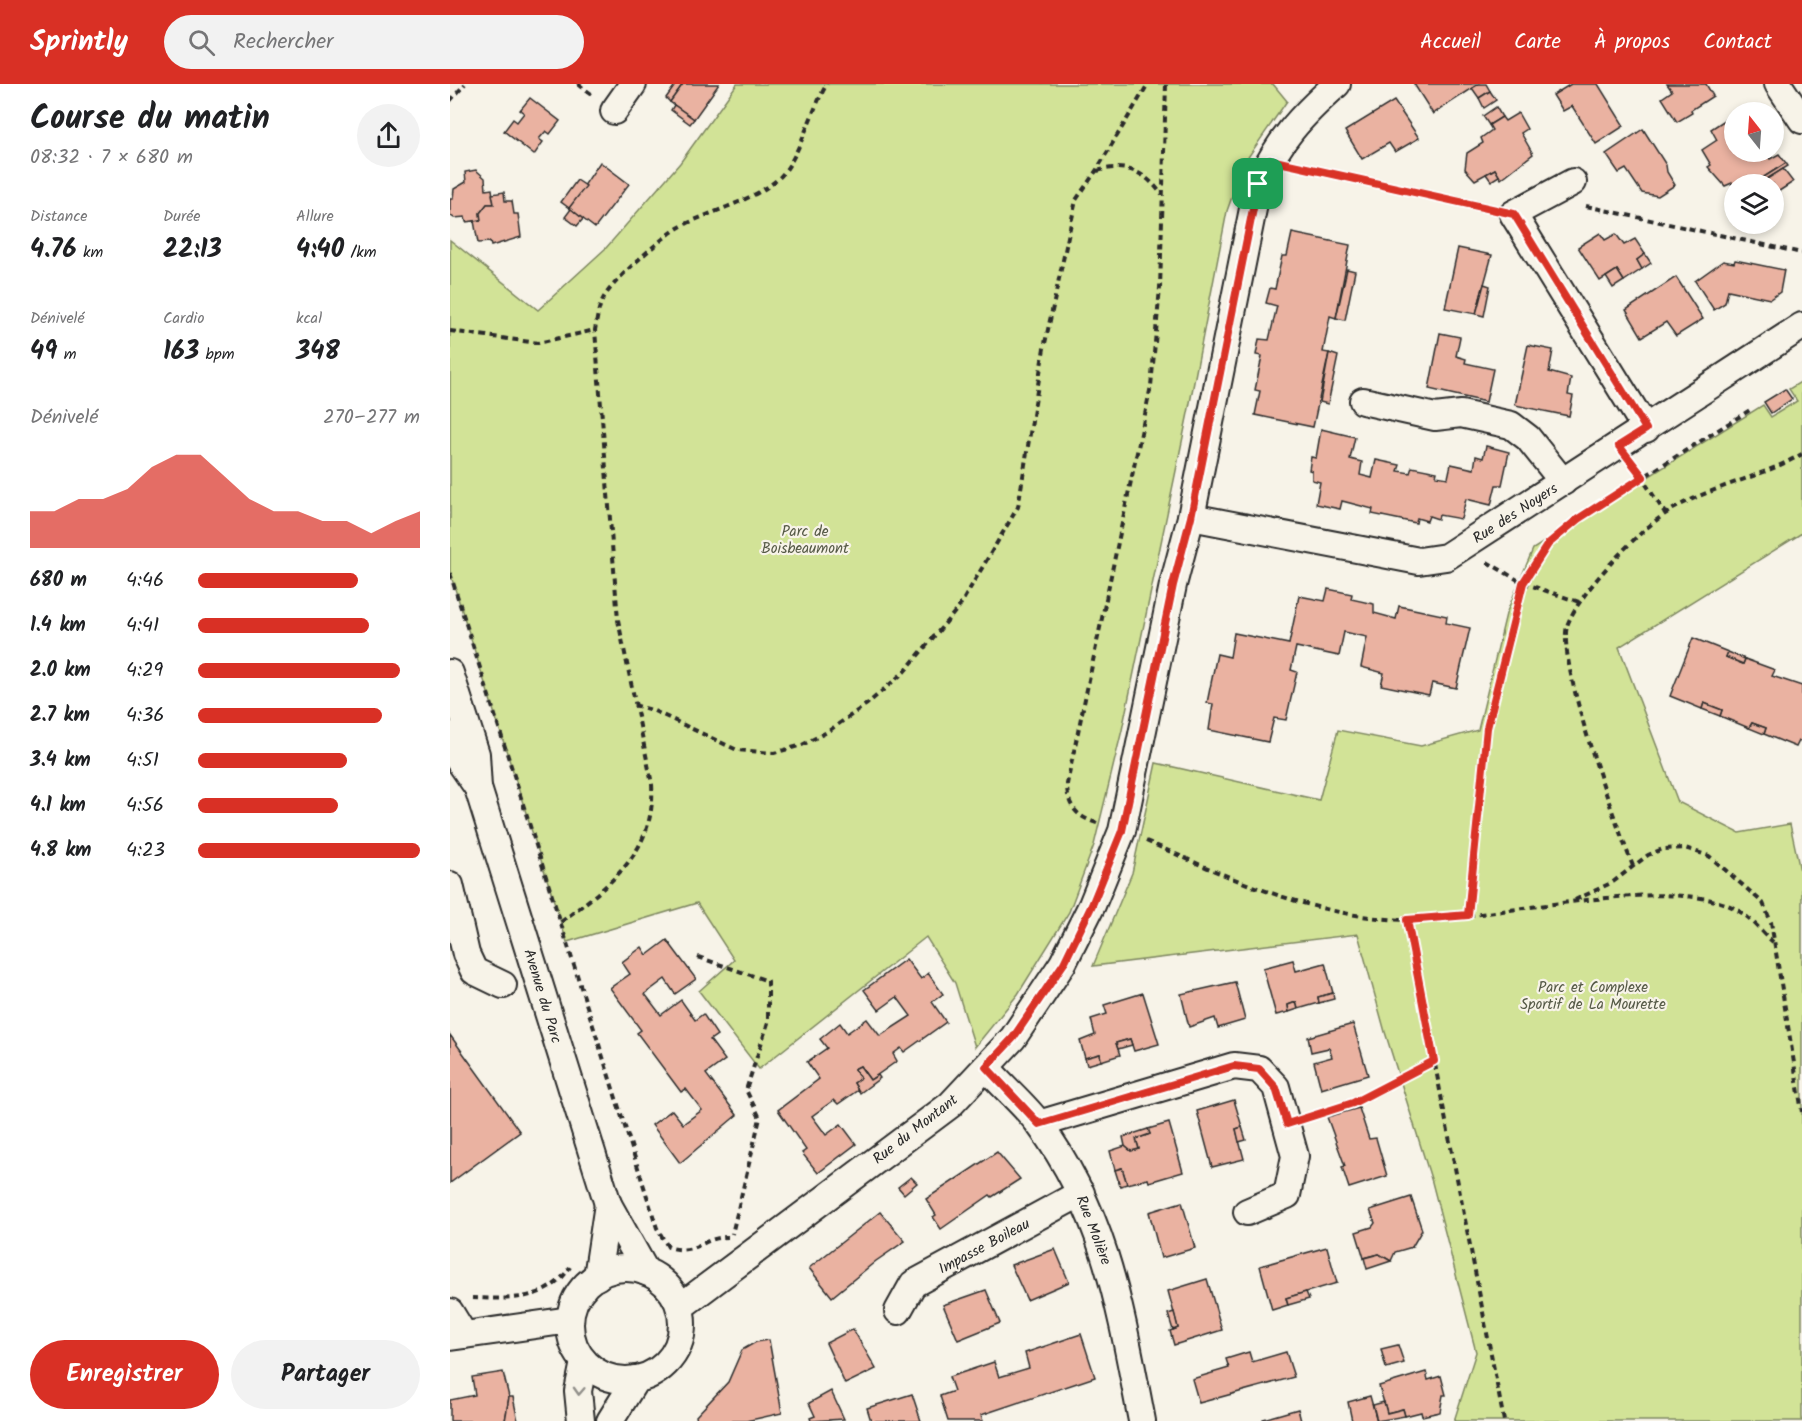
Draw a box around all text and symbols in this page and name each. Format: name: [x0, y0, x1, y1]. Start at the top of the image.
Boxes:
search box: [164, 15, 584, 69]
text: Sprintly: [30, 20, 128, 65]
text: Rechercher: [233, 25, 333, 60]
icon: search: [185, 26, 218, 59]
text: Accueil: [1420, 26, 1481, 59]
text: Carte: [1514, 26, 1561, 59]
text: À propos: [1594, 26, 1670, 59]
text: Contact: [1703, 26, 1772, 59]
text: Course du matin: [30, 93, 270, 146]
north arrow: [1724, 102, 1784, 162]
map controls: [1724, 102, 1784, 234]
button: share: [357, 104, 420, 167]
text: 08:32 · 7 × 680 m: [30, 142, 193, 174]
pin: [1232, 158, 1283, 209]
icon: arrive: [1241, 167, 1274, 200]
button: layers: [1724, 174, 1784, 234]
text: Distance: [30, 204, 88, 229]
text: Durée: [163, 204, 201, 229]
text: Allure: [296, 204, 334, 229]
text: 4.76: [30, 229, 77, 271]
text: 22:13: [163, 229, 222, 271]
text: 4:40: [296, 229, 344, 271]
text: km: [77, 240, 103, 265]
text: /km: [344, 240, 376, 265]
text: Dénivelé: [30, 306, 85, 331]
text: Cardio: [163, 306, 204, 331]
text: kcal: [296, 306, 322, 331]
text: 49: [30, 331, 57, 373]
text: 163: [163, 331, 199, 373]
text: 348: [296, 331, 340, 373]
text: m: [57, 342, 76, 367]
text: bpm: [199, 342, 234, 367]
text: Dénivelé: [30, 402, 98, 434]
text: 270–277 m: [323, 402, 420, 434]
street label: Rue des Noyers: [1468, 477, 1563, 550]
park label: Parc de Boisbeaumont: [761, 520, 849, 561]
text: 680 m: [30, 565, 87, 597]
text: 4:46: [126, 565, 164, 597]
text: 1.4 km: [30, 610, 86, 642]
text: 4:41: [126, 610, 159, 642]
text: 2.0 km: [30, 655, 91, 687]
text: 4:29: [126, 655, 163, 687]
text: 2.7 km: [30, 700, 90, 732]
text: 4:36: [126, 700, 164, 732]
text: 3.4 km: [30, 745, 91, 777]
text: 4:51: [126, 745, 159, 777]
text: 4.1 km: [30, 790, 86, 822]
text: 4:56: [126, 790, 164, 822]
text: 4.8 km: [30, 835, 91, 867]
text: 4:23: [126, 835, 165, 867]
street label: Avenue du Parc: [516, 946, 568, 1047]
park label: Parc et Complexe Sportif de La Mourette: [1520, 976, 1666, 1017]
street label: Rue du Montant: [868, 1089, 964, 1171]
street label: Rue Molière: [1069, 1192, 1117, 1269]
street label: Impasse Boileau: [934, 1213, 1035, 1281]
button: Enregistrer: [30, 1340, 219, 1409]
button: Partager: [231, 1340, 420, 1409]
one-way arrow: [573, 1387, 586, 1396]

